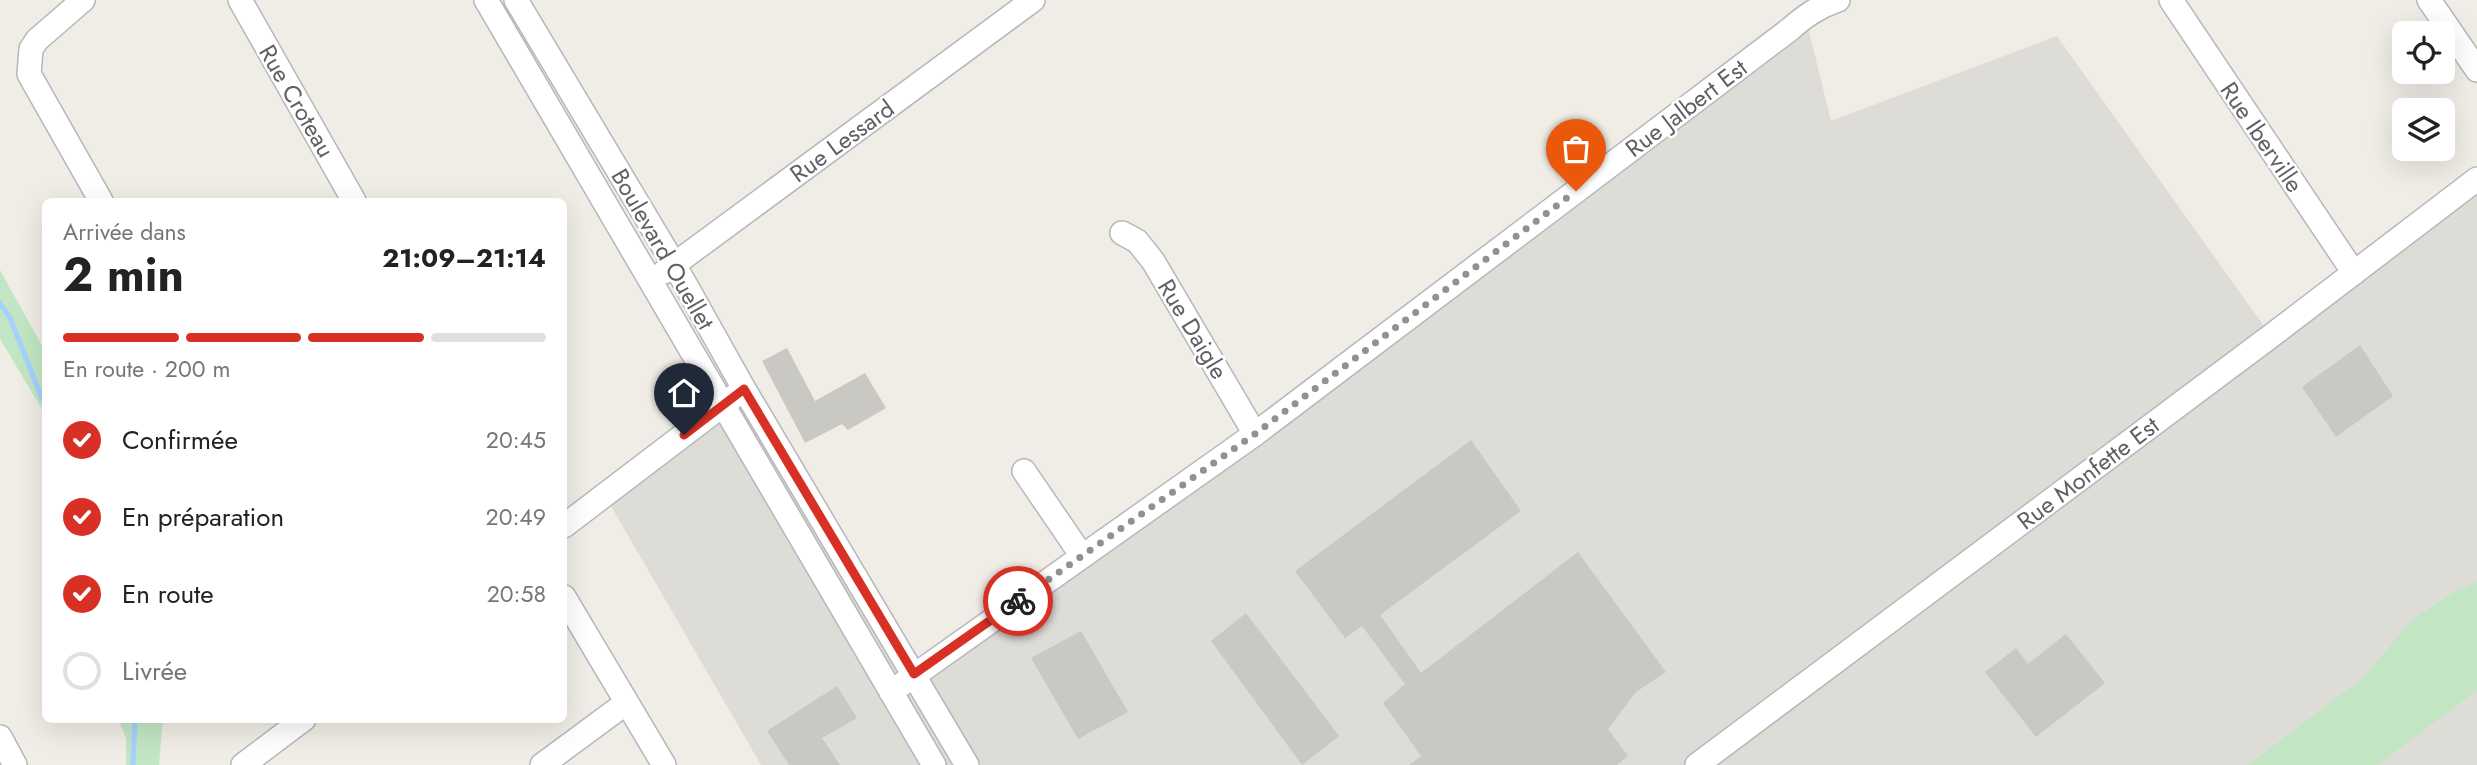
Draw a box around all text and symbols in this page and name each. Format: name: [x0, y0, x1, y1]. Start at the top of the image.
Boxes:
map controls: [2392, 21, 2455, 161]
button: locate: [2392, 21, 2455, 84]
street label: Rue Croteau: [251, 38, 343, 164]
street label: Rue Jalbert Est: [1618, 50, 1754, 165]
street label: Rue Iberville: [2212, 75, 2312, 199]
street label: Rue Lessard: [783, 91, 901, 191]
button: layers: [2392, 98, 2455, 161]
pin: [1546, 119, 1606, 191]
icon: bag: [1557, 130, 1595, 168]
street label: Boulevard Ouellet: [603, 162, 724, 336]
text: Arrivée dans: [63, 215, 186, 249]
text: 21:09–21:14: [382, 239, 546, 277]
text: 2 min: [63, 242, 184, 308]
street label: Rue Daigle: [1149, 272, 1237, 386]
text: En route · 200 m: [63, 352, 230, 386]
pin: [654, 363, 714, 435]
icon: home: [665, 374, 703, 412]
street label: Rue Monfette Est: [2010, 408, 2166, 538]
icon: check: [63, 421, 101, 459]
text: Confirmée: [122, 421, 238, 459]
text: 20:45: [486, 423, 546, 457]
icon: check: [63, 498, 101, 536]
text: En préparation: [122, 498, 284, 536]
text: 20:49: [486, 500, 546, 534]
courier: [983, 566, 1053, 636]
icon: check: [63, 575, 101, 613]
text: En route: [122, 575, 214, 613]
text: 20:58: [487, 577, 546, 611]
icon: bike: [999, 582, 1037, 620]
text: Livrée: [122, 652, 187, 690]

